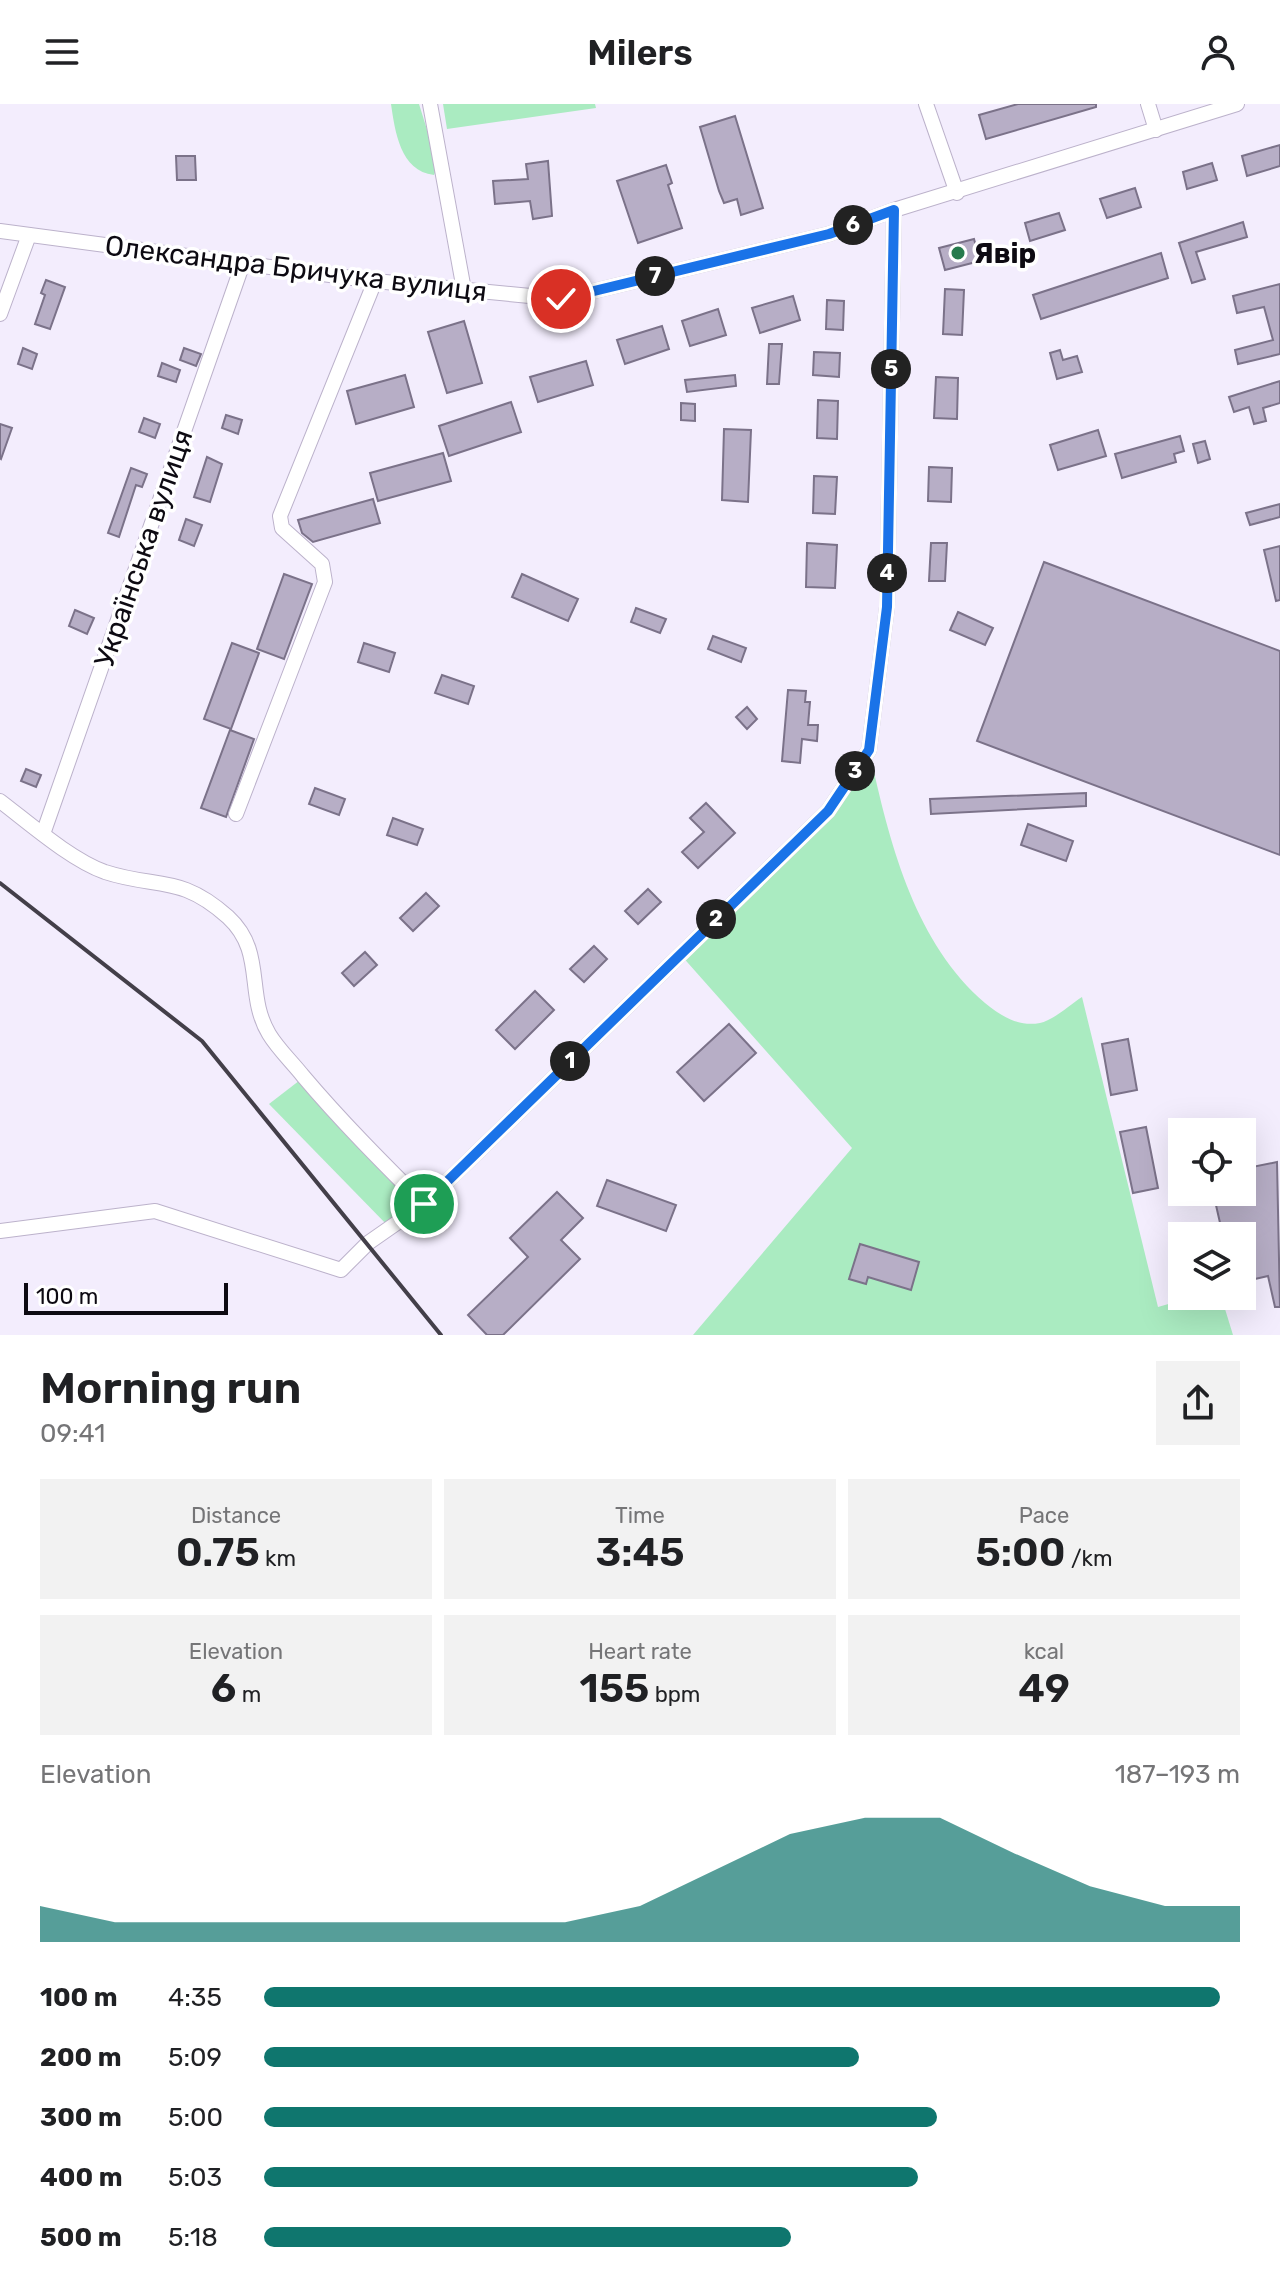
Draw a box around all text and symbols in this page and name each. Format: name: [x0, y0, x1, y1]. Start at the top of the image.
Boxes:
icon: menu: [40, 30, 84, 74]
icon: person: [1196, 30, 1240, 74]
text: Milers: [587, 31, 693, 74]
pin: 6: [833, 205, 873, 245]
text: 6: [846, 211, 860, 238]
street label: Олександра Бричука вулиця: [103, 229, 489, 308]
place label: Явiр: [974, 237, 1036, 270]
marker: Явiр: [949, 244, 967, 262]
pin: 7: [635, 256, 675, 296]
text: 7: [649, 262, 661, 289]
pin: [527, 265, 595, 333]
icon: check: [539, 277, 583, 321]
pin: 5: [871, 349, 911, 389]
text: 5: [884, 355, 898, 382]
street label: Українська вулиця: [87, 425, 200, 671]
pin: 4: [867, 553, 907, 593]
text: 4: [879, 559, 895, 586]
pin: 3: [835, 751, 875, 791]
text: 3: [848, 757, 862, 784]
pin: 2: [696, 899, 736, 939]
text: 2: [709, 905, 723, 932]
pin: 1: [550, 1041, 590, 1081]
text: 1: [565, 1047, 575, 1074]
map controls: [1168, 1118, 1256, 1310]
button: locate: [1168, 1118, 1256, 1206]
pin: [390, 1170, 458, 1238]
icon: arrive: [402, 1182, 446, 1226]
button: layers: [1168, 1222, 1256, 1310]
scale bar: [24, 1279, 228, 1315]
text: 100 m: [36, 1283, 98, 1310]
button: share: [1156, 1361, 1240, 1445]
text: Morning run: [40, 1362, 301, 1414]
text: 09:41: [40, 1418, 105, 1449]
text: Distance: [191, 1502, 281, 1529]
text: Time: [615, 1502, 665, 1529]
text: Pace: [1019, 1502, 1069, 1529]
text: 0.75: [176, 1529, 260, 1576]
text: 3:45: [595, 1529, 685, 1576]
text: 5:00: [976, 1529, 1066, 1576]
text: km: [260, 1545, 296, 1572]
text: /km: [1066, 1545, 1112, 1572]
text: Elevation: [189, 1638, 283, 1665]
text: Heart rate: [588, 1638, 692, 1665]
text: kcal: [1024, 1638, 1064, 1665]
text: 6: [211, 1665, 236, 1712]
text: 155: [580, 1665, 649, 1712]
text: 49: [1018, 1665, 1070, 1712]
text: m: [236, 1681, 261, 1708]
text: bpm: [649, 1681, 700, 1708]
text: Elevation: [40, 1759, 151, 1790]
text: 187–193 m: [1115, 1759, 1240, 1790]
text: 100 m: [40, 1982, 118, 2013]
text: 4:35: [168, 1982, 222, 2013]
text: 200 m: [40, 2042, 122, 2073]
text: 5:09: [168, 2042, 222, 2073]
text: 300 m: [40, 2102, 122, 2133]
text: 5:00: [168, 2102, 223, 2133]
text: 400 m: [40, 2162, 122, 2193]
text: 5:03: [168, 2162, 222, 2193]
text: 500 m: [40, 2222, 122, 2253]
text: 5:18: [168, 2222, 218, 2253]

